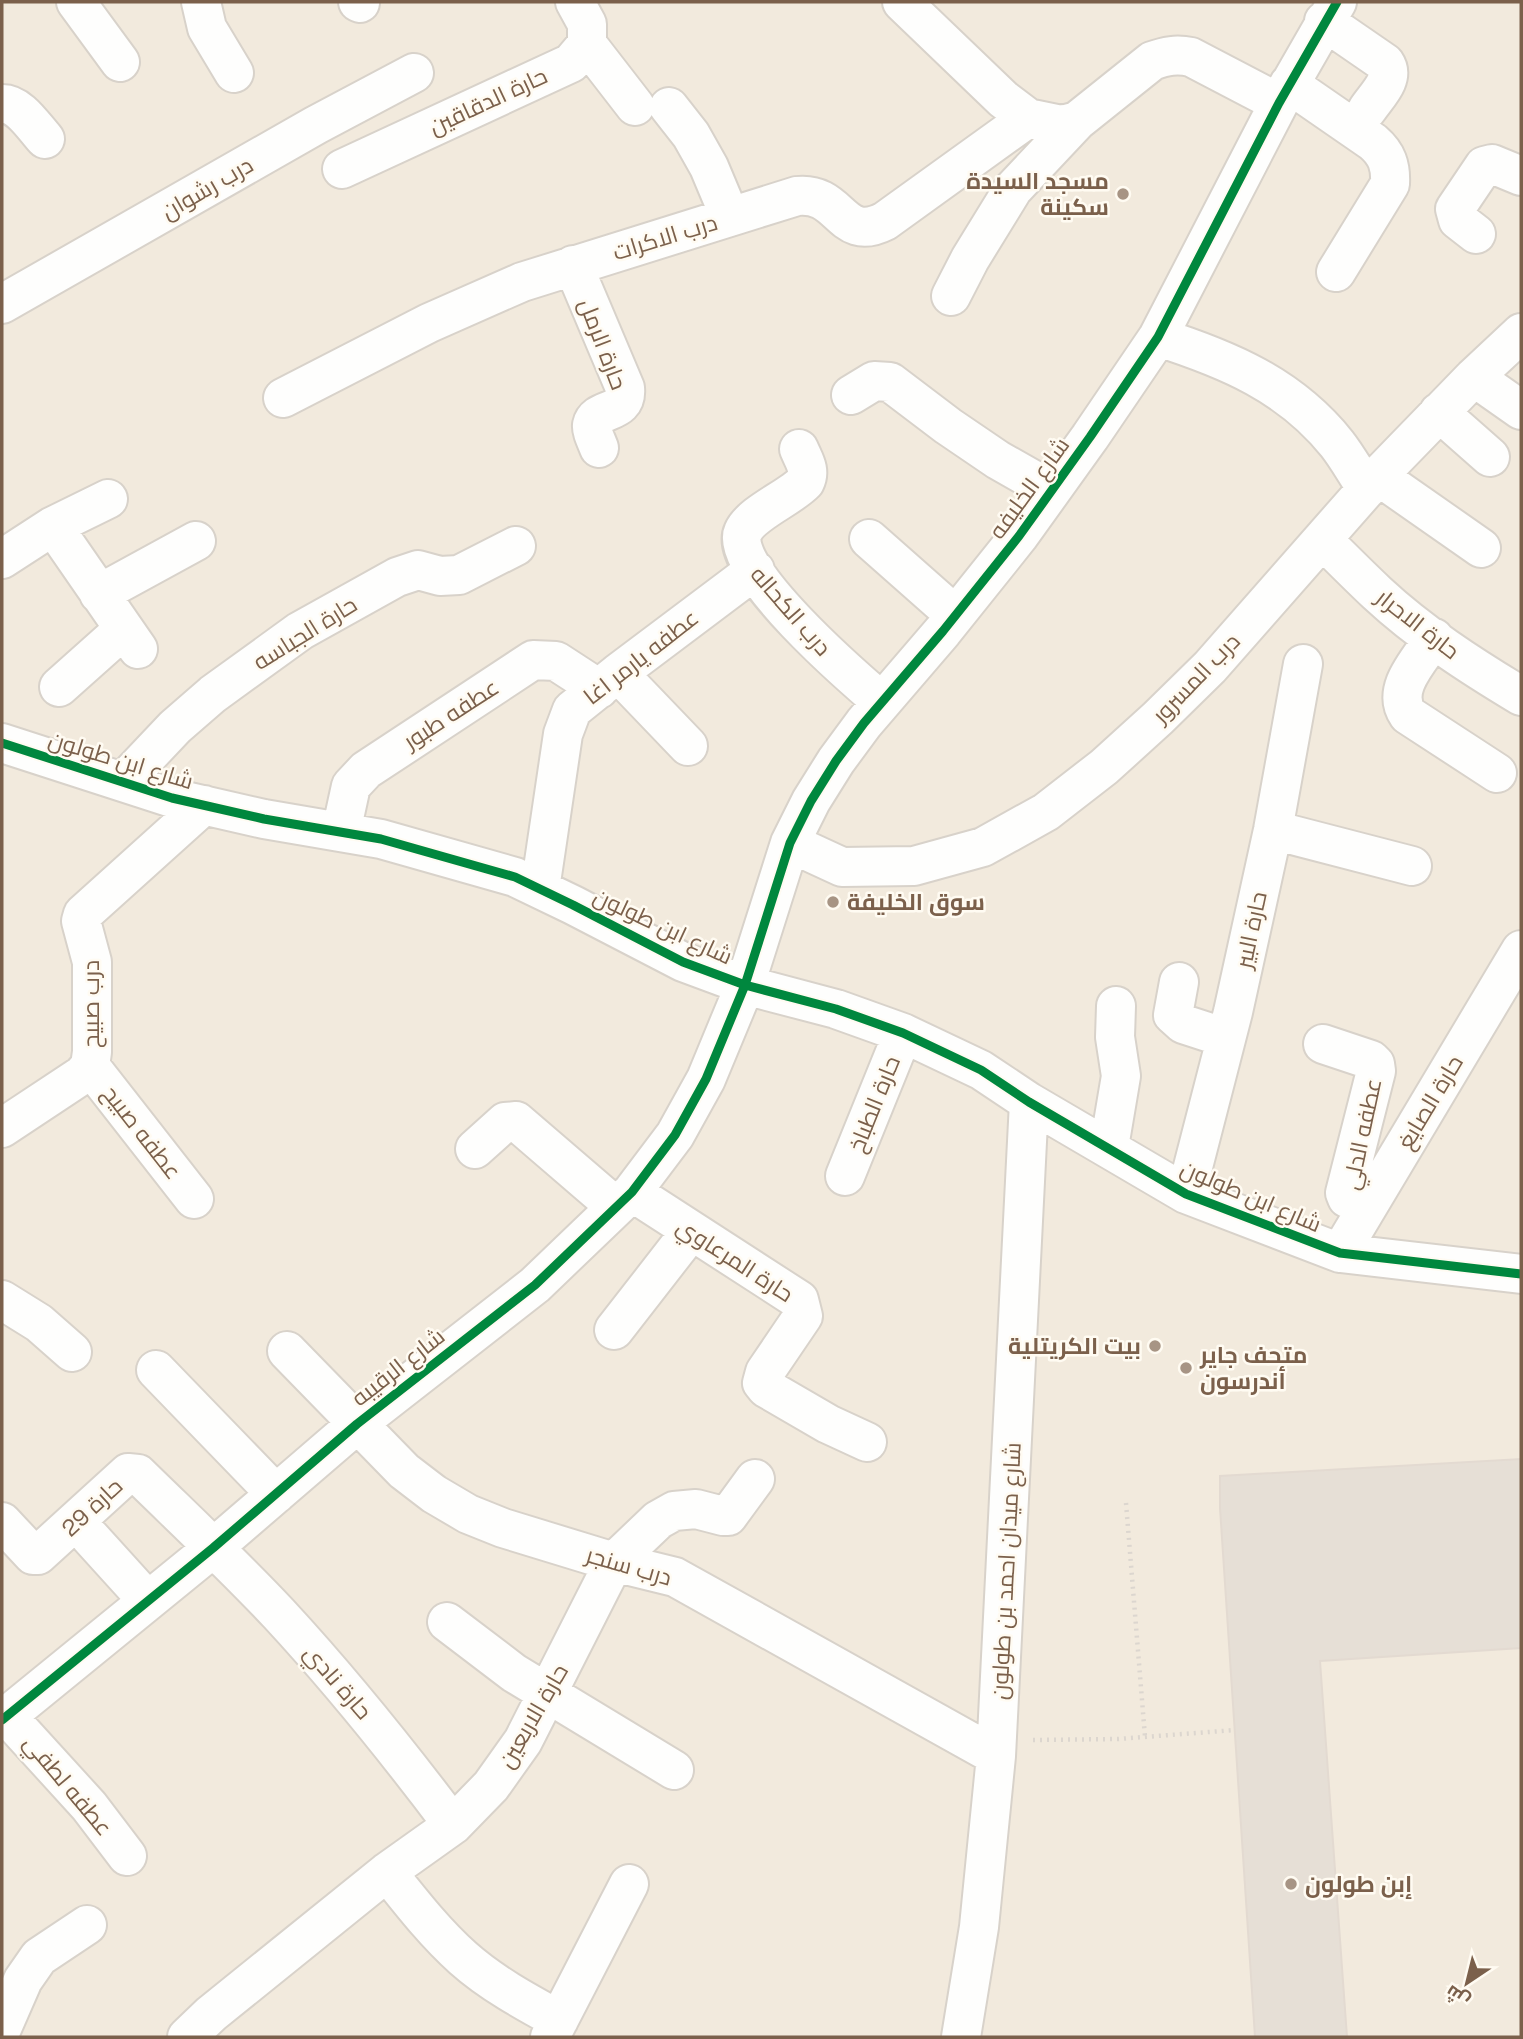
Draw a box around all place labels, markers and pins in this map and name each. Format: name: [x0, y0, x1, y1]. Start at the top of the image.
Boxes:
place label: مسجد السيدة سكينة: [966, 166, 1109, 222]
marker: مسجد السيدة سكينة: [1115, 186, 1131, 202]
place label: سوق الخليفة: [847, 887, 985, 917]
marker: سوق الخليفة: [825, 894, 841, 910]
place label: بيت الكريتلية: [1008, 1331, 1141, 1361]
marker: بيت الكريتلية: [1147, 1338, 1163, 1354]
place label: متحف جاير أندرسون: [1199, 1340, 1307, 1396]
marker: متحف جاير أندرسون: [1178, 1360, 1194, 1376]
place label: إبن طولون: [1305, 1869, 1412, 1899]
marker: إبن طولون: [1283, 1876, 1299, 1892]

